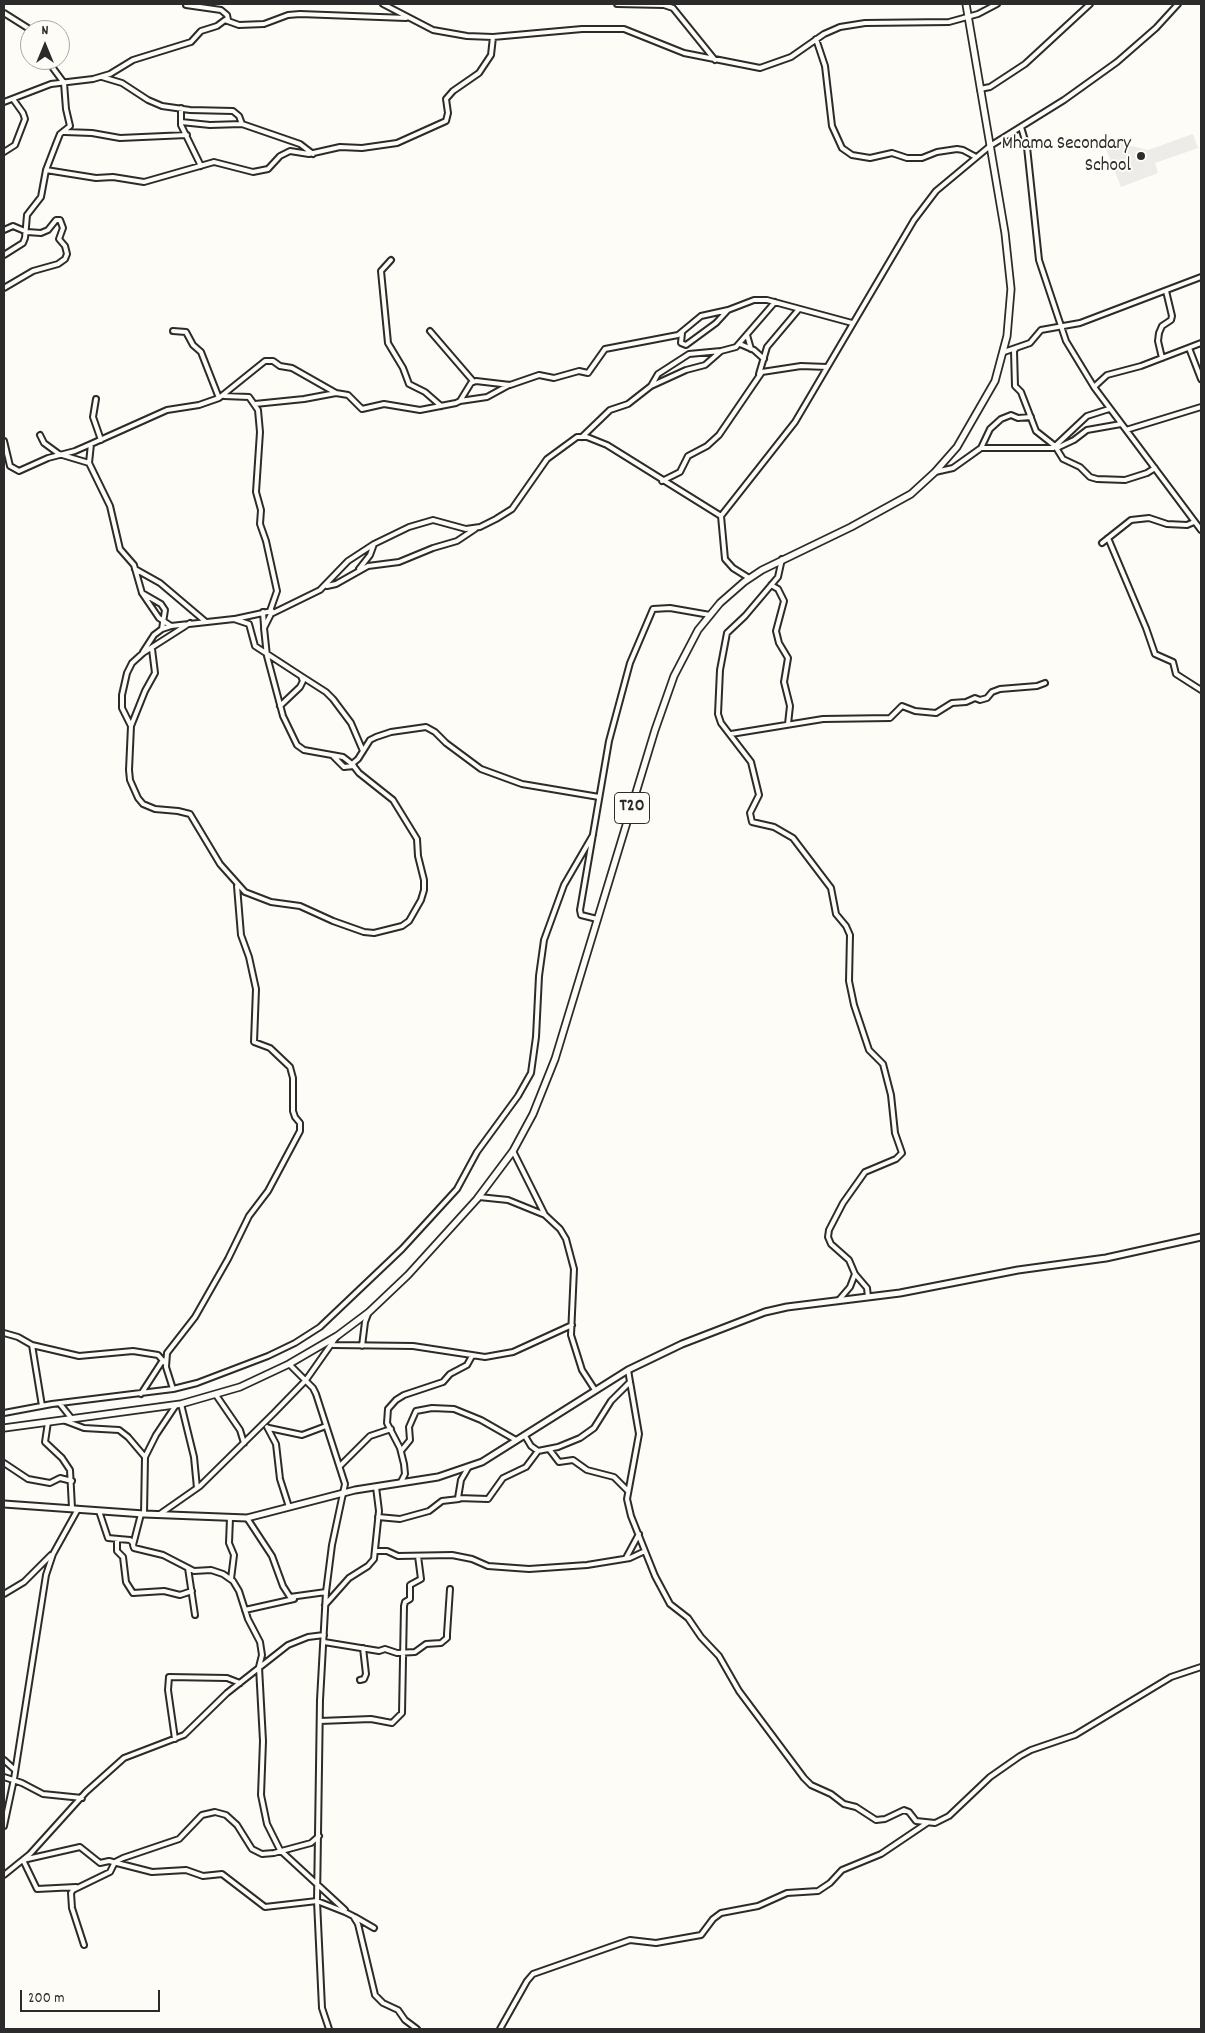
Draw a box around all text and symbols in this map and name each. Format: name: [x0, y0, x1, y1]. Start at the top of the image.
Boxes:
north arrow: [20, 20, 70, 70]
text: N: [42, 21, 48, 41]
place label: Mhama Secondary School: [1002, 134, 1131, 178]
marker: Mhama Secondary School: [1135, 150, 1147, 162]
road number: T20: [614, 792, 650, 824]
scale bar: [22, 1980, 162, 2012]
text: 200 m: [28, 1988, 65, 2010]

